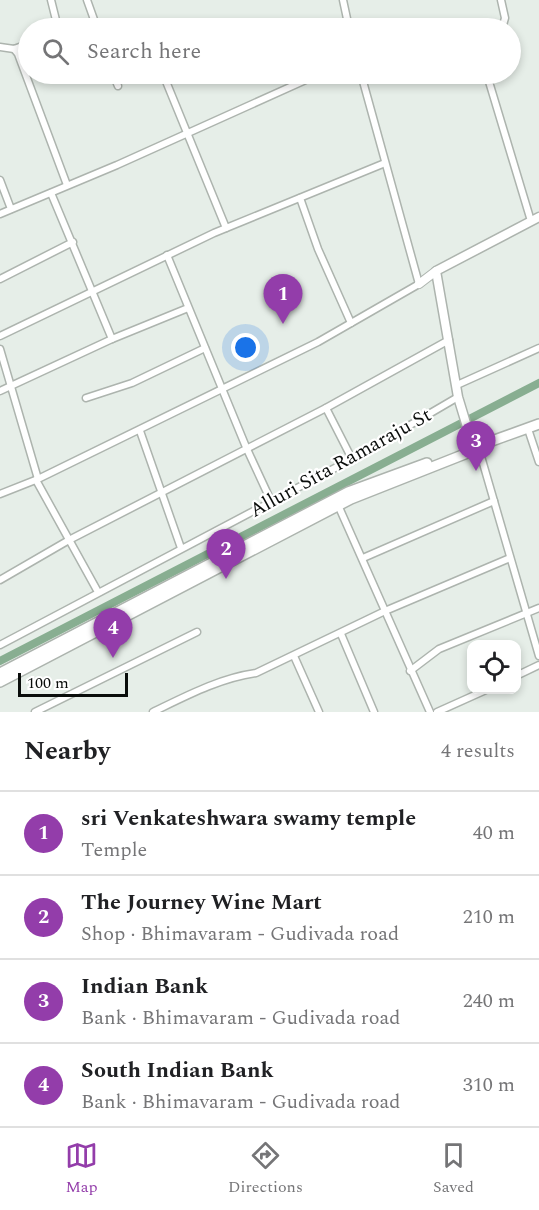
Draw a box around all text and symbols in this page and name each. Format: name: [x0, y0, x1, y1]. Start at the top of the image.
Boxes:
search box: [18, 18, 521, 84]
icon: search: [39, 35, 72, 68]
text: Search here: [87, 35, 201, 68]
pin: 1: [264, 274, 302, 324]
your location: [231, 333, 260, 362]
street label: Alluri Sita Ramaraju St: [244, 400, 437, 525]
pin: 3: [456, 422, 496, 471]
pin: 2: [206, 530, 246, 579]
pin: 4: [94, 608, 132, 658]
map controls: [467, 640, 521, 694]
button: locate: [467, 640, 521, 694]
scale bar: [18, 670, 128, 698]
text: 100 m: [27, 671, 69, 695]
text: Nearby: [24, 731, 110, 771]
text: 4 results: [441, 736, 515, 766]
text: sri Venkateshwara swamy temple: [81, 802, 416, 835]
text: 1: [38, 818, 49, 848]
text: 40 m: [473, 818, 515, 848]
text: Temple: [81, 835, 147, 865]
text: The Journey Wine Mart: [81, 886, 322, 919]
text: 2: [38, 902, 49, 932]
text: 210 m: [463, 902, 515, 932]
text: Shop · Bhimavaram - Gudivada road: [81, 919, 399, 949]
text: Indian Bank: [81, 970, 208, 1003]
text: 3: [38, 986, 49, 1016]
text: 240 m: [463, 986, 515, 1016]
text: Bank · Bhimavaram - Gudivada road: [81, 1003, 401, 1033]
text: South Indian Bank: [81, 1054, 274, 1087]
text: 4: [38, 1070, 49, 1100]
text: 310 m: [463, 1070, 515, 1100]
text: Bank · Bhimavaram - Gudivada road: [81, 1087, 401, 1117]
tab: Map: [65, 1139, 98, 1199]
tab: Directions: [228, 1139, 303, 1199]
tab: Saved: [433, 1139, 474, 1199]

